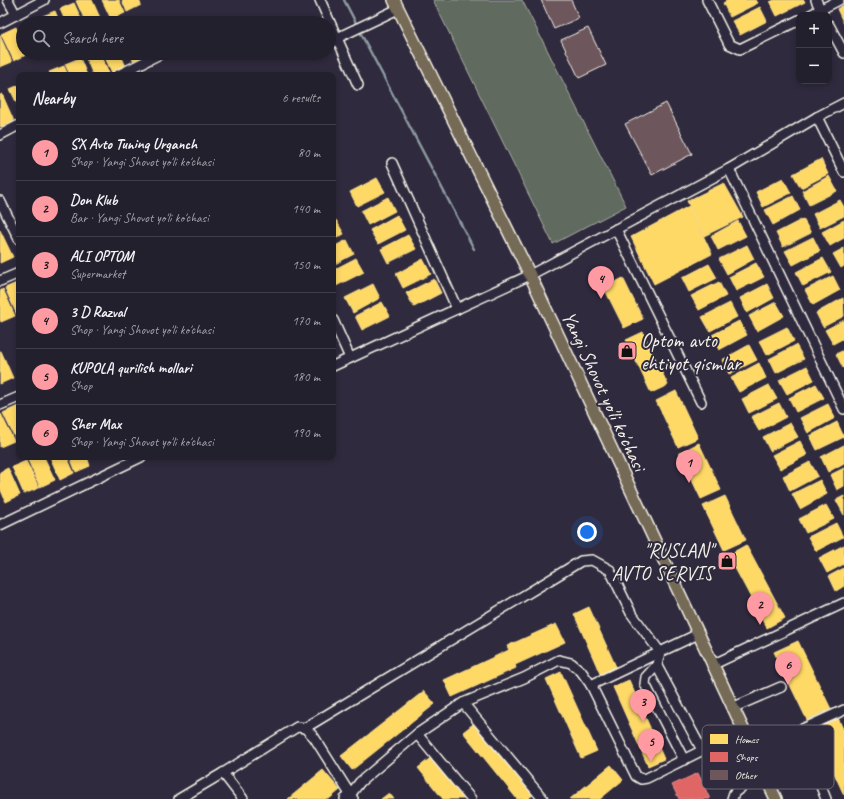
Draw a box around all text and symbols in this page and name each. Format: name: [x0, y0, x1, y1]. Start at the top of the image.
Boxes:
map controls: [796, 12, 832, 84]
button: +: [796, 12, 832, 48]
search box: [16, 16, 336, 60]
icon: search: [30, 27, 52, 49]
text: Search here: [62, 29, 123, 48]
button: −: [796, 48, 832, 84]
text: Nearby: [32, 88, 75, 109]
text: 6 results: [282, 90, 320, 106]
text: SX Avto Tuning Urganch: [70, 135, 197, 154]
text: 1: [42, 145, 48, 161]
text: 80 m: [298, 145, 320, 161]
text: Shop · Yangi Shovot yo'li ko'chasi: [70, 154, 214, 170]
text: Don Klub: [70, 191, 117, 210]
text: 2: [42, 201, 48, 217]
text: 140 m: [292, 201, 320, 217]
text: Bar · Yangi Shovot yo'li ko'chasi: [70, 210, 209, 226]
text: ALI OPTOM: [70, 247, 134, 266]
text: 3: [42, 257, 48, 273]
text: 150 m: [292, 257, 320, 273]
text: Supermarket: [70, 266, 125, 282]
pin: 4: [588, 266, 614, 299]
text: 3 D Razval: [70, 303, 126, 322]
street label: Yangi Shovot yo'li ko'chasi: [556, 307, 653, 477]
text: 4: [42, 313, 48, 329]
text: 170 m: [292, 313, 320, 329]
text: Shop · Yangi Shovot yo'li ko'chasi: [70, 322, 214, 338]
place label: Optom avto ehtiyot qismlar: [641, 328, 742, 376]
shop icon: Optom avto ehtiyot qismlar: [616, 340, 638, 362]
text: KUPOLA qurilish mollari: [70, 359, 192, 378]
text: 5: [42, 369, 48, 385]
text: 180 m: [292, 369, 320, 385]
text: Shop: [70, 378, 92, 394]
text: Sher Max: [70, 415, 121, 434]
text: 6: [42, 425, 48, 441]
text: 190 m: [292, 425, 320, 441]
text: Shop · Yangi Shovot yo'li ko'chasi: [70, 434, 214, 450]
pin: 1: [676, 450, 702, 483]
your location: [577, 522, 597, 542]
place label: "RUSLAN" AVTO SERVIS: [612, 538, 717, 586]
shop icon: "RUSLAN" AVTO SERVIS: [716, 550, 738, 572]
pin: 2: [747, 592, 773, 625]
pin: 6: [775, 652, 801, 685]
pin: 3: [630, 689, 656, 722]
legend: [702, 725, 834, 789]
pin: 5: [638, 729, 664, 762]
text: Homes: [735, 732, 760, 746]
text: Shops: [735, 750, 759, 764]
text: Other: [735, 768, 758, 782]

